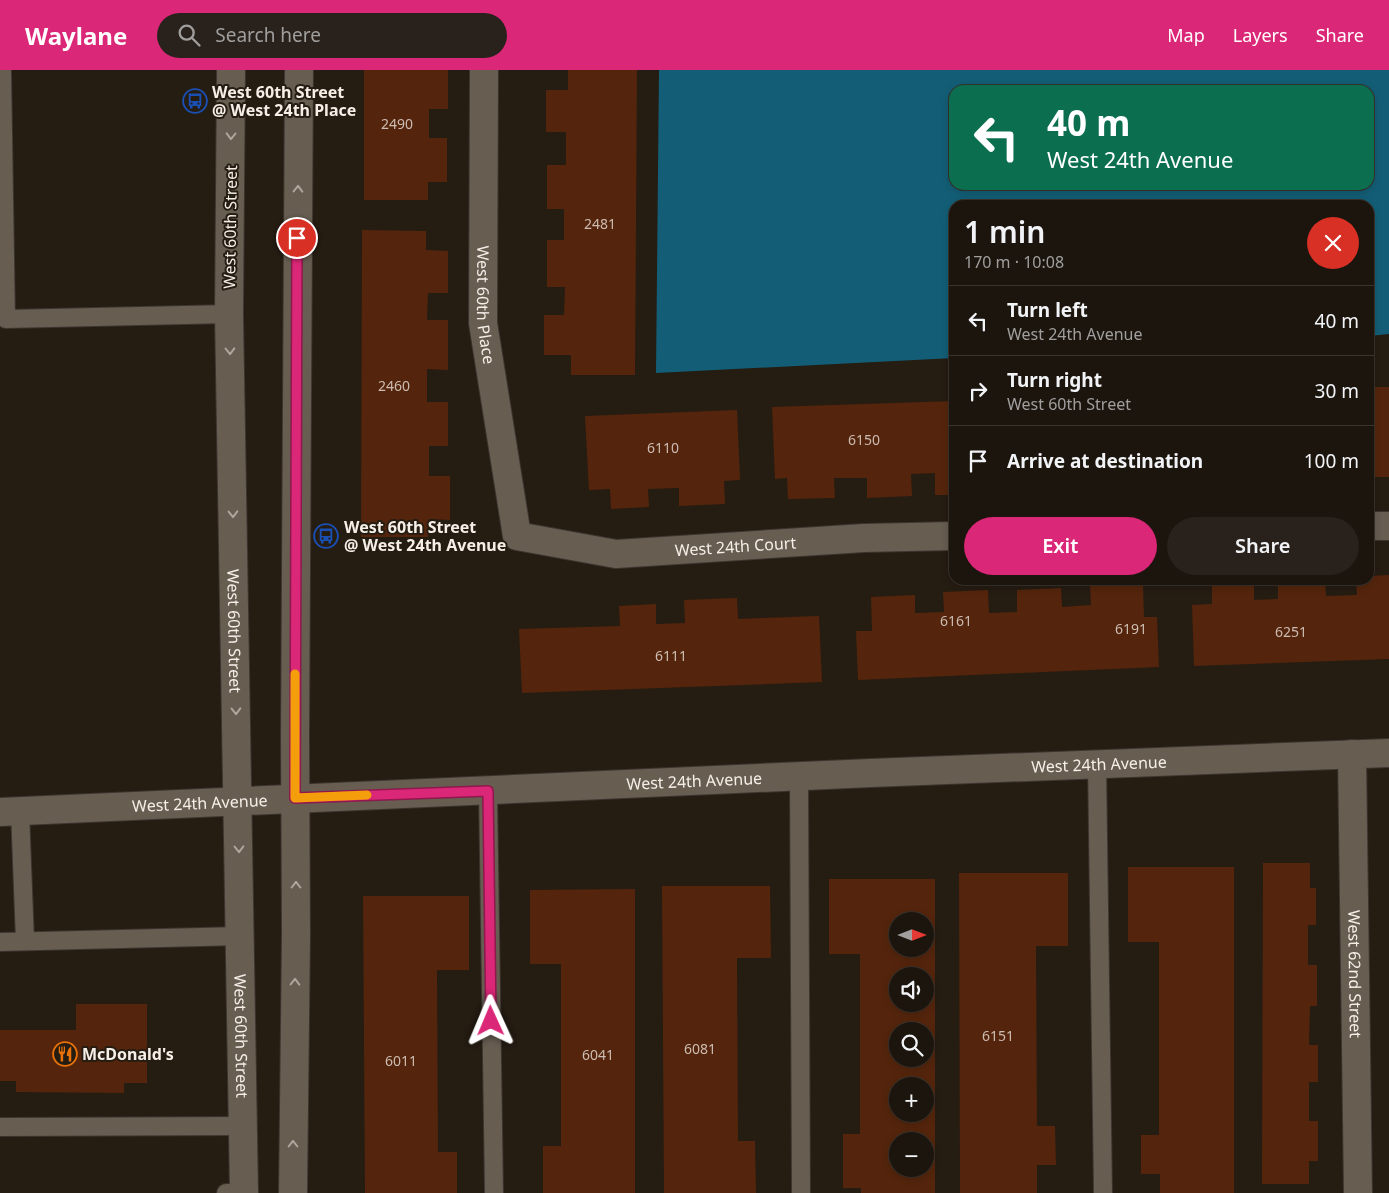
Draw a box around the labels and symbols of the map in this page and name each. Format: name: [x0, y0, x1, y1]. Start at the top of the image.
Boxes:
place label: West 60th Street @ West 24th Place: [212, 81, 356, 121]
bus stop icon: West 60th Street @ West 24th Place: [182, 88, 208, 114]
house number: 2490: [381, 114, 413, 133]
one-way arrow: [225, 132, 236, 140]
street label: West 60th Street: [218, 165, 242, 289]
one-way arrow: [293, 185, 303, 192]
house number: 2481: [584, 214, 616, 233]
pin: [276, 217, 318, 259]
street label: West 60th Place: [472, 246, 500, 366]
one-way arrow: [224, 347, 235, 355]
house number: 2460: [378, 376, 410, 395]
house number: 6150: [848, 430, 880, 449]
house number: 6110: [647, 438, 679, 457]
one-way arrow: [227, 510, 238, 518]
place label: West 60th Street @ West 24th Avenue: [344, 516, 506, 556]
bus stop icon: West 60th Street @ West 24th Avenue: [313, 523, 339, 549]
street label: West 24th Court: [674, 531, 797, 561]
street label: West 60th Street: [222, 569, 246, 693]
house number: 6161: [940, 611, 972, 630]
house number: 6191: [1115, 619, 1147, 638]
house number: 6251: [1275, 622, 1307, 641]
house number: 6111: [655, 646, 687, 665]
one-way arrow: [231, 707, 242, 715]
street label: West 24th Avenue: [1031, 751, 1167, 778]
street label: West 24th Avenue: [626, 767, 763, 795]
street label: West 24th Avenue: [132, 789, 268, 817]
one-way arrow: [234, 846, 244, 854]
one-way arrow: [291, 881, 301, 889]
street label: West 62nd Street: [1343, 910, 1367, 1038]
north arrow: [889, 912, 934, 958]
street label: West 60th Street: [229, 974, 253, 1098]
one-way arrow: [290, 978, 300, 986]
position arrow: [464, 994, 516, 1046]
house number: 6151: [982, 1026, 1014, 1045]
house number: 6081: [684, 1039, 716, 1058]
restaurant icon: McDonald's: [52, 1041, 78, 1067]
place label: McDonald's: [82, 1043, 174, 1065]
house number: 6041: [582, 1045, 614, 1064]
house number: 6011: [385, 1051, 417, 1070]
one-way arrow: [288, 1140, 298, 1148]

